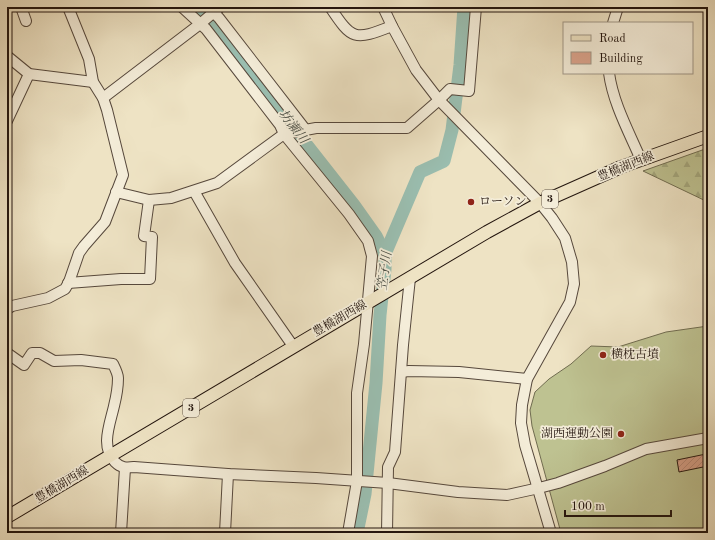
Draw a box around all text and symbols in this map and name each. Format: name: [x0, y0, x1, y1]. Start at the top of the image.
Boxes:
legend: [563, 22, 693, 74]
text: Road: [599, 33, 626, 45]
text: Building: [599, 53, 643, 65]
water label: 坊瀬川: [276, 107, 312, 148]
street label: 豊橋湖西線: [595, 148, 656, 184]
road number: 3: [542, 190, 558, 208]
place label: ローソン: [479, 196, 527, 208]
marker: ローソン: [466, 197, 476, 207]
water label: 笠子川: [375, 249, 394, 291]
street label: 豊橋湖西線: [310, 297, 369, 339]
place label: 横枕古墳: [611, 347, 659, 361]
marker: 横枕古墳: [598, 350, 608, 360]
road number: 3: [183, 399, 199, 417]
place label: 湖西運動公園: [541, 426, 613, 440]
marker: 湖西運動公園: [616, 429, 626, 439]
street label: 豊橋湖西線: [32, 463, 91, 506]
scale bar: [565, 492, 671, 518]
text: 100 m: [571, 501, 605, 513]

